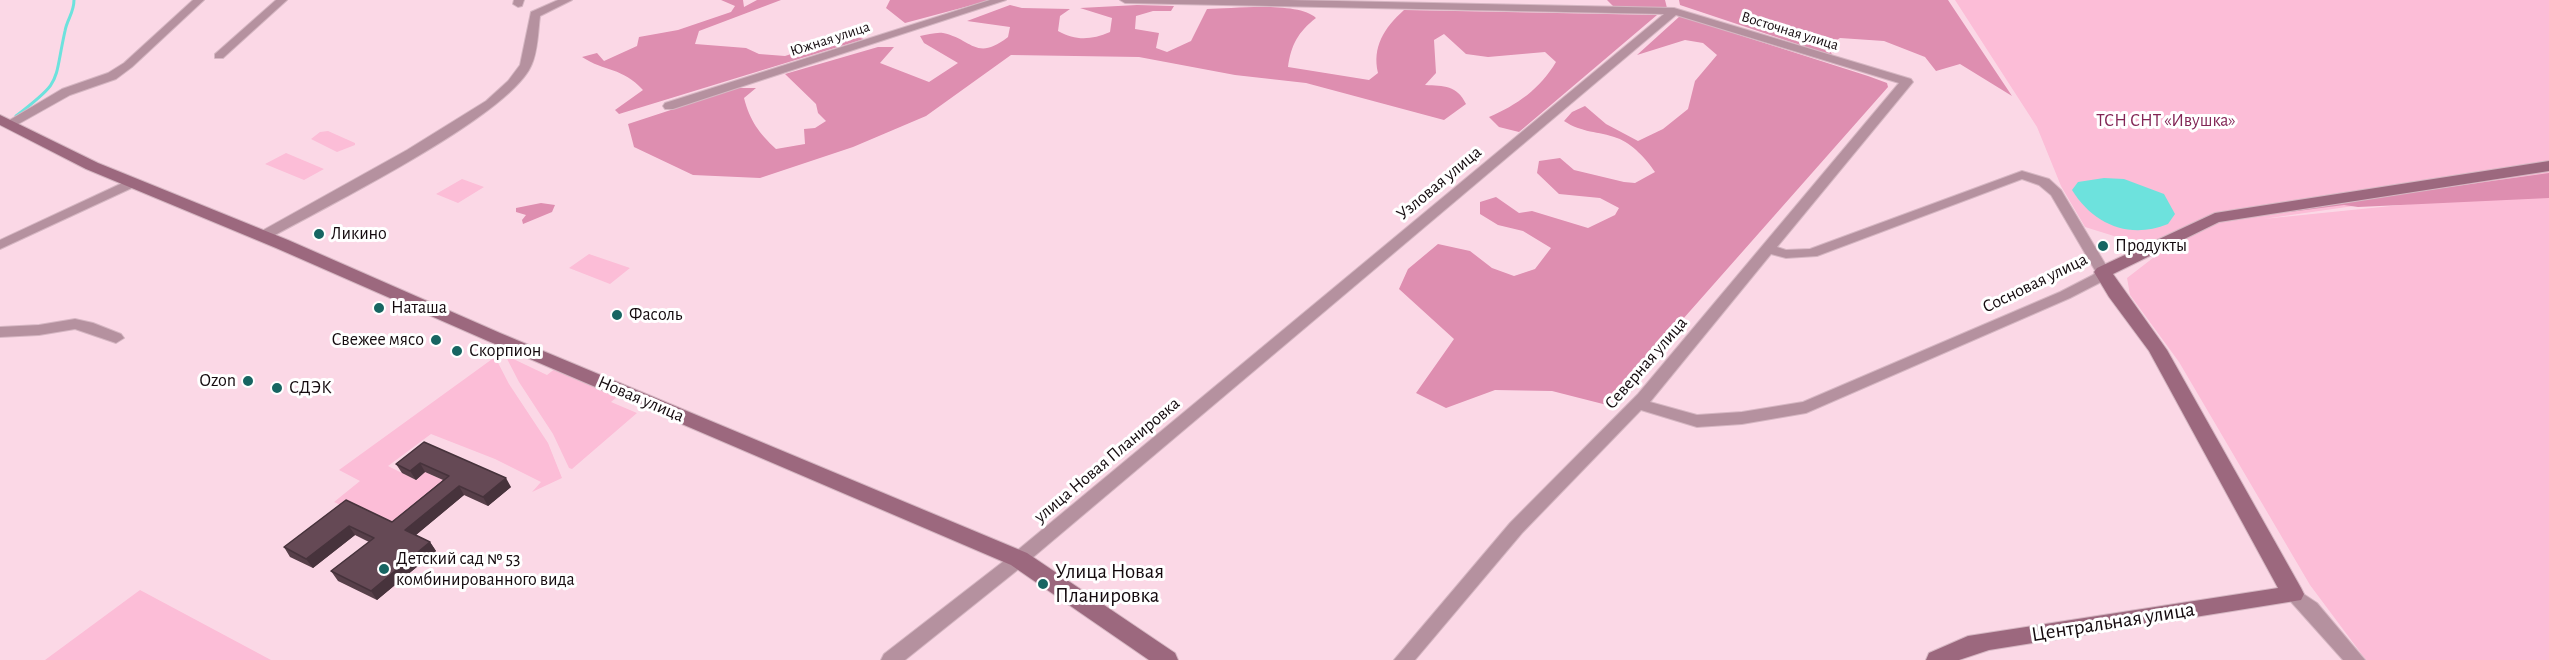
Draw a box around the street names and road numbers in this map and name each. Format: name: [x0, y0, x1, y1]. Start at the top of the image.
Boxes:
street label: Восточная улица: [1739, 8, 1841, 54]
street label: Южная улица: [788, 18, 872, 60]
street label: Узловая улица: [1392, 141, 1486, 225]
street label: Сосновая улица: [1979, 248, 2091, 318]
street label: Северная улица: [1600, 312, 1692, 414]
street label: Новая улица: [595, 371, 687, 427]
street label: улица Новая Планировка: [1030, 393, 1184, 527]
street label: Центральная улица: [2029, 597, 2197, 647]

